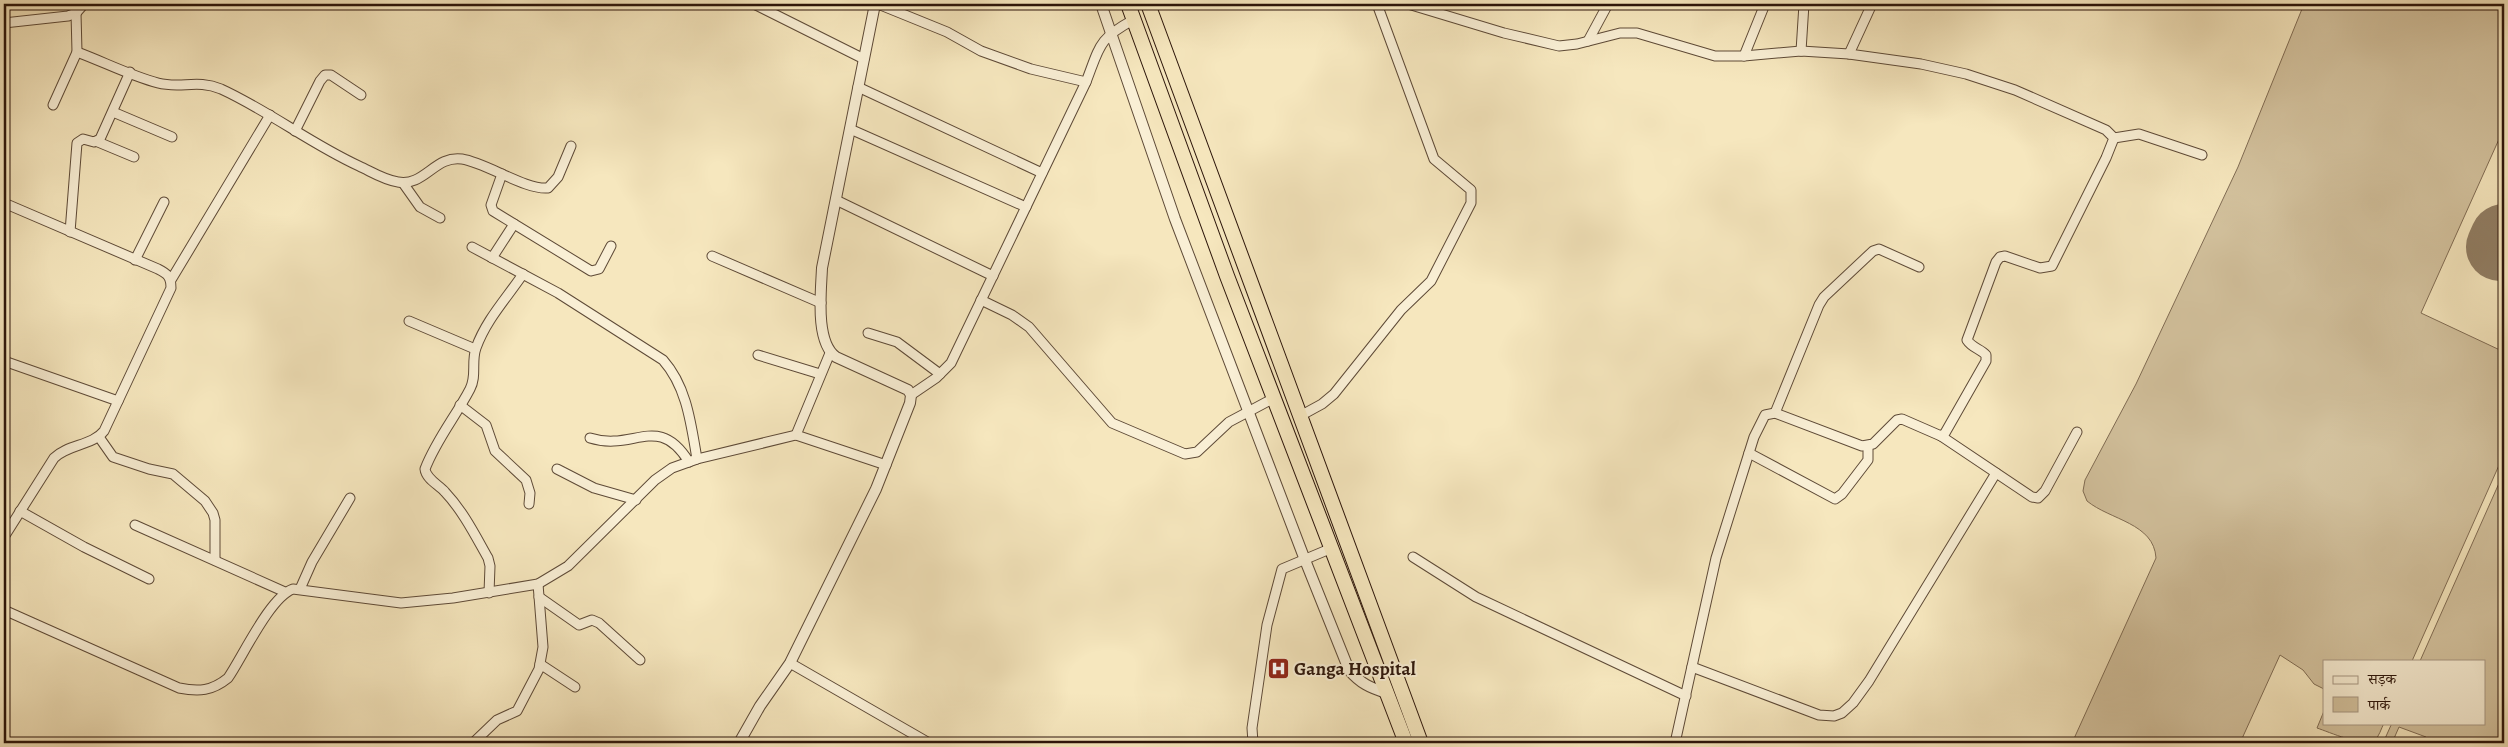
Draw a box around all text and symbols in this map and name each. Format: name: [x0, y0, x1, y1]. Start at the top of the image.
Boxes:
place label: Ganga Hospital: [1294, 656, 1416, 682]
hospital icon: Ganga Hospital: [1266, 657, 1290, 681]
legend: [2323, 660, 2486, 724]
text: सड़क: [2367, 669, 2397, 689]
text: पार्क: [2367, 695, 2391, 715]

